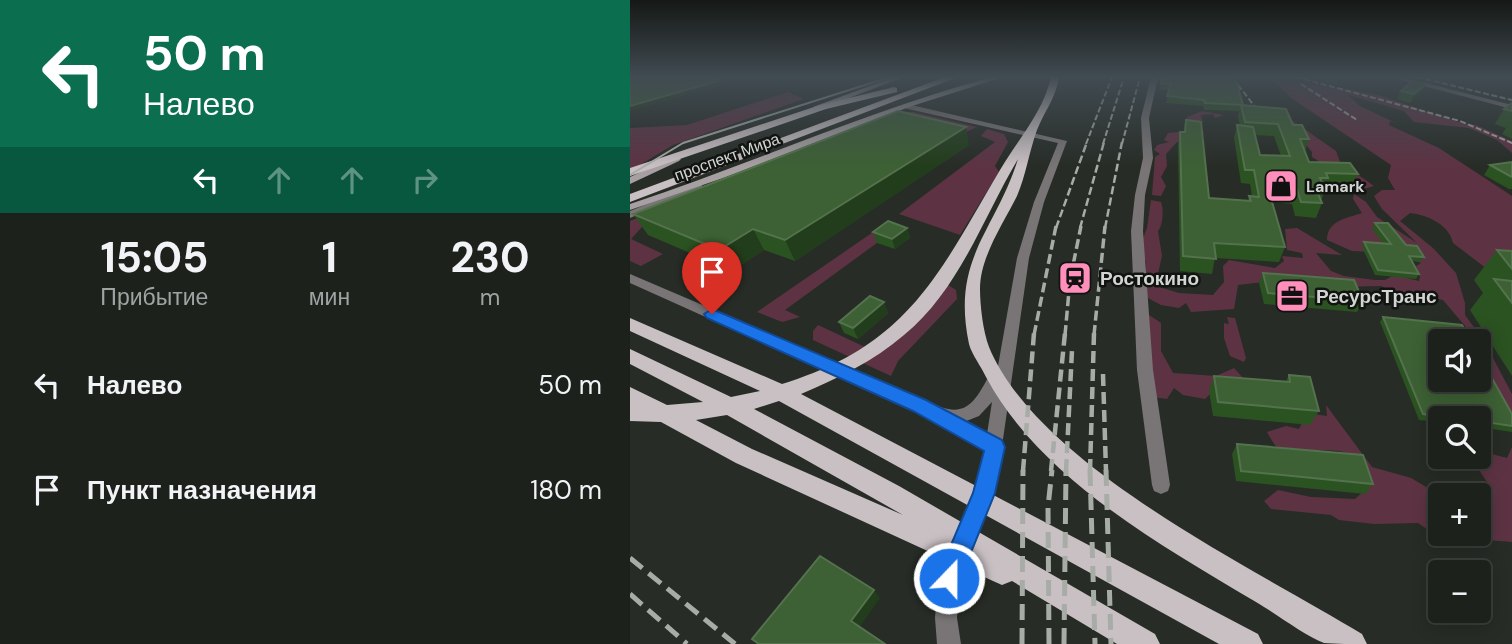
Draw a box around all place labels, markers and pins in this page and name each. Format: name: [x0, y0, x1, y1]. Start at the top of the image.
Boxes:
shop icon: Lamark: [1262, 167, 1300, 205]
place label: Lamark: [1306, 176, 1365, 197]
pin: [682, 242, 742, 314]
station icon: Ростокино: [1056, 259, 1094, 297]
place label: Ростокино: [1100, 266, 1199, 291]
office icon: РесурсТранс: [1273, 277, 1311, 315]
place label: РесурсТранс: [1316, 284, 1437, 309]

